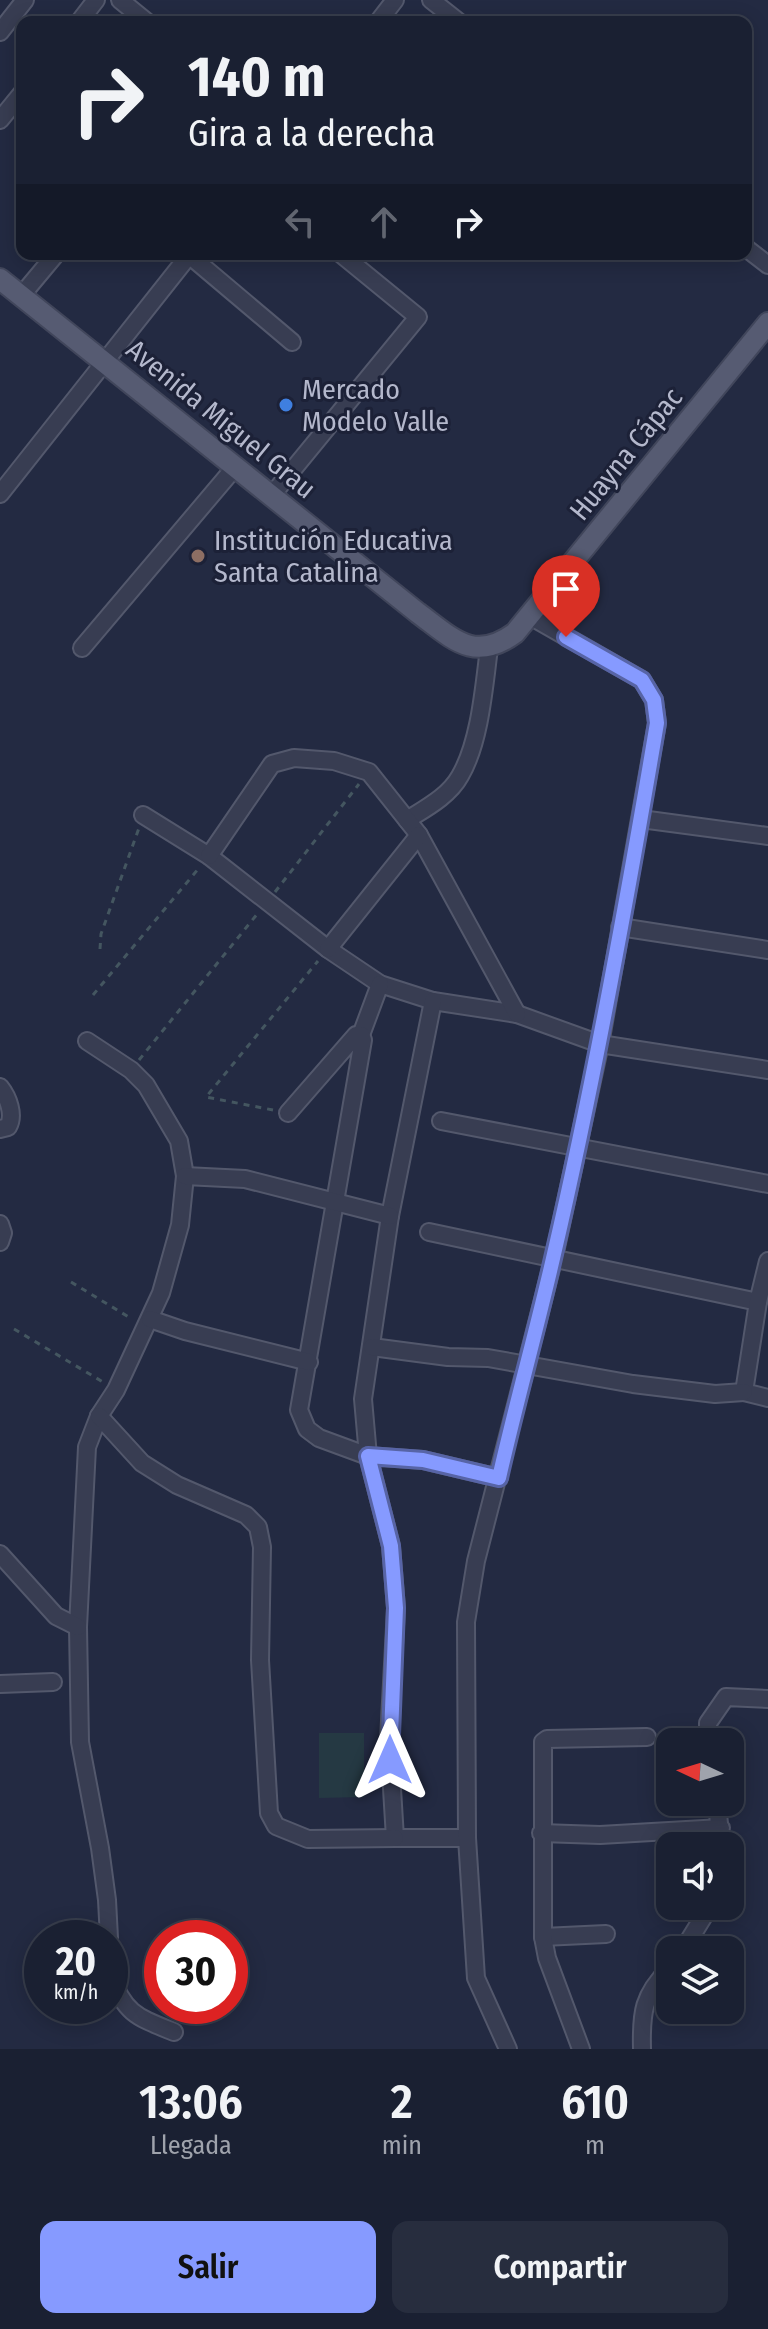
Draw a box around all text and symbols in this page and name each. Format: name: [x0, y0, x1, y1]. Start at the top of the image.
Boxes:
text: 140 m: [188, 44, 325, 111]
icon: right: [56, 48, 160, 152]
text: Gira a la derecha: [188, 112, 435, 156]
icon: left: [278, 200, 322, 244]
icon: ahead: [362, 200, 406, 244]
icon: right: [446, 200, 490, 244]
street label: Avenida Miguel Grau: [120, 333, 322, 505]
place label: Mercado Modelo Valle: [302, 373, 449, 438]
street label: Huayna Cápac: [563, 381, 689, 527]
marker: Mercado Modelo Valle: [277, 396, 295, 414]
place label: Institución Educativa Santa Catalina: [214, 524, 453, 589]
marker: Institución Educativa Santa Catalina: [189, 547, 207, 565]
pin: [532, 555, 600, 637]
icon: arrive: [544, 567, 588, 611]
position arrow: [348, 1718, 432, 1802]
north arrow: [656, 1728, 744, 1816]
map controls: [656, 1728, 744, 2024]
button: sound: [656, 1832, 744, 1920]
speed limit sign: 30: [144, 1920, 248, 2024]
button: layers: [656, 1936, 744, 2024]
text: 20: [56, 1938, 96, 1986]
text: km/h: [54, 1980, 98, 2004]
text: 13:06: [139, 2073, 243, 2131]
text: 2: [391, 2073, 413, 2131]
text: 610: [561, 2073, 629, 2131]
text: Llegada: [150, 2130, 232, 2161]
text: min: [382, 2130, 422, 2161]
text: m: [585, 2130, 605, 2161]
button: Salir: [40, 2221, 376, 2313]
button: Compartir: [392, 2221, 728, 2313]

